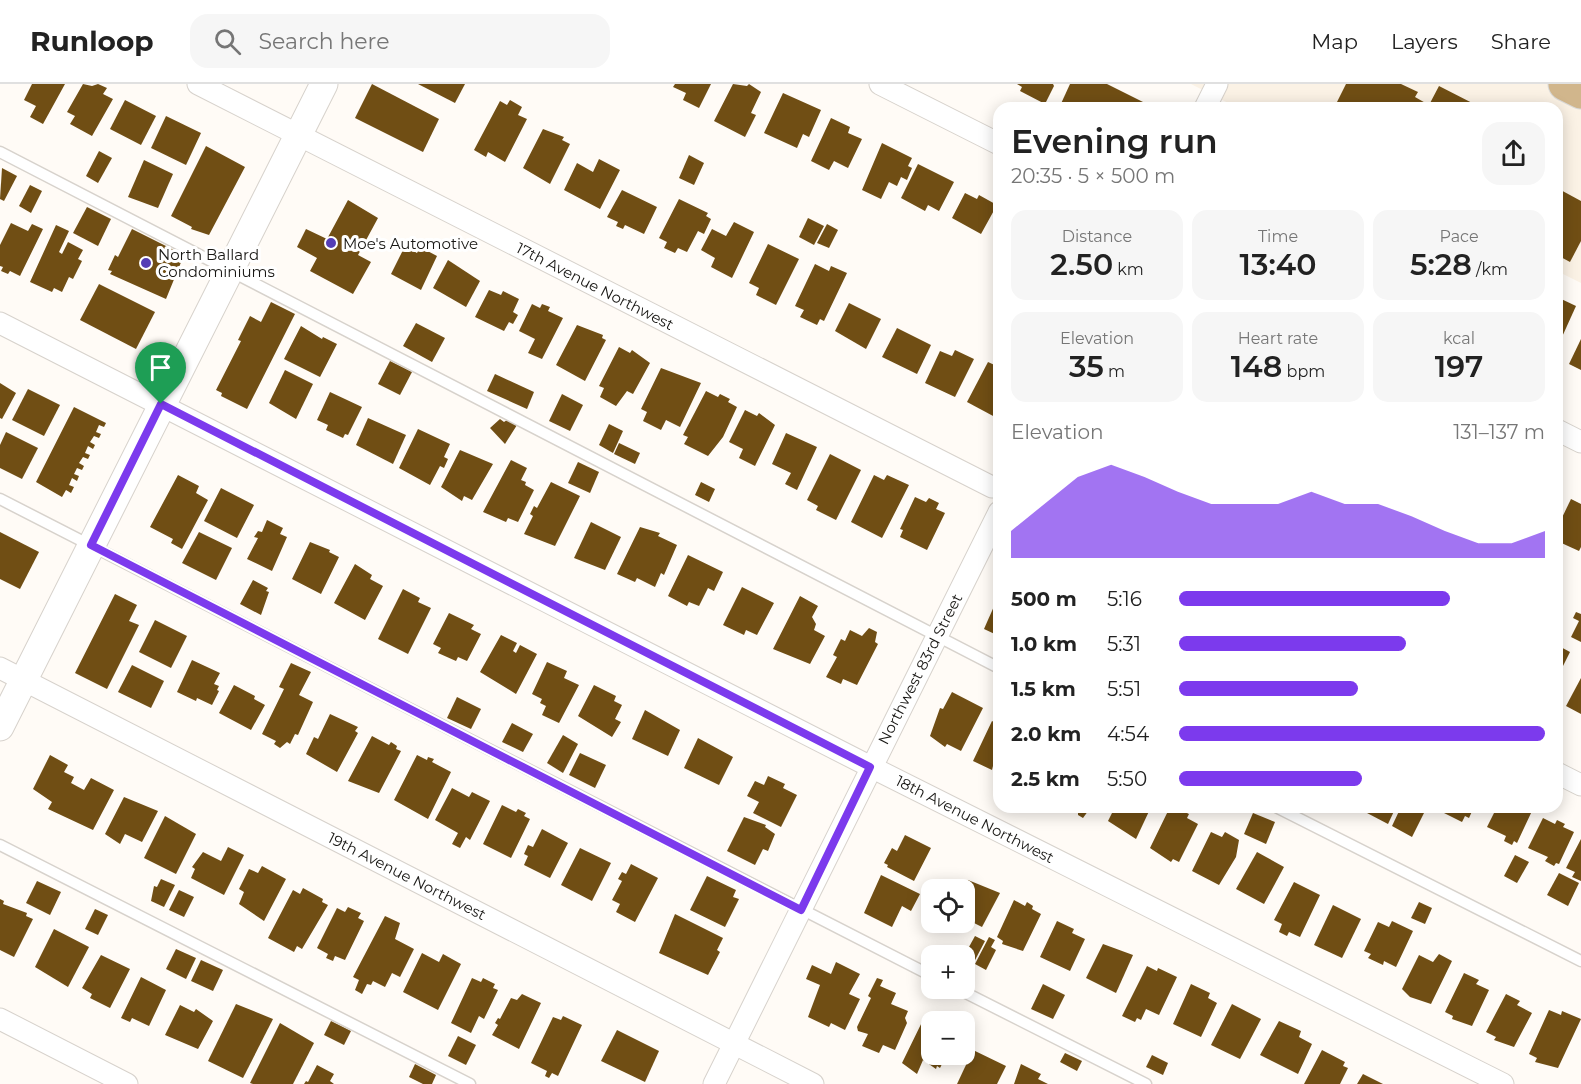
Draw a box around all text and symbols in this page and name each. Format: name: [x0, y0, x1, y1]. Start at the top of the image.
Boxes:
search box: [190, 14, 610, 68]
text: Runloop: [30, 24, 154, 58]
icon: search: [211, 25, 244, 58]
text: Search here: [259, 28, 389, 55]
text: Map: [1311, 29, 1358, 54]
text: Layers: [1391, 29, 1458, 54]
text: Share: [1491, 29, 1551, 54]
text: Evening run: [1011, 121, 1218, 161]
button: share: [1482, 122, 1545, 185]
text: 20:35 · 5 × 500 m: [1011, 164, 1175, 188]
text: Distance: [1062, 227, 1132, 246]
text: Time: [1258, 227, 1298, 246]
text: Pace: [1439, 227, 1479, 246]
place label: Moe's Automotive: [343, 234, 478, 253]
marker: Moe's Automotive: [324, 236, 338, 250]
street label: 17th Avenue Northwest: [513, 238, 677, 334]
place label: North Ballard Condominiums: [158, 245, 275, 281]
text: 2.50: [1050, 246, 1113, 283]
text: 13:40: [1240, 246, 1316, 283]
text: 5:28: [1410, 246, 1472, 283]
marker: North Ballard Condominiums: [139, 256, 153, 270]
text: km: [1113, 260, 1144, 279]
text: /km: [1472, 260, 1508, 279]
text: Elevation: [1060, 329, 1134, 348]
text: Heart rate: [1238, 329, 1318, 348]
text: kcal: [1443, 329, 1475, 348]
pin: [135, 342, 186, 404]
text: 35: [1069, 348, 1104, 385]
text: 148: [1231, 348, 1282, 385]
text: 197: [1435, 348, 1483, 385]
icon: arrive: [144, 351, 177, 384]
text: m: [1104, 362, 1125, 381]
text: bpm: [1282, 362, 1325, 381]
text: Elevation: [1011, 420, 1103, 444]
text: 131–137 m: [1453, 420, 1545, 444]
text: 500 m: [1011, 587, 1077, 611]
text: 5:16: [1107, 587, 1142, 611]
street label: Northwest 83rd Street: [874, 590, 966, 748]
text: 1.0 km: [1011, 632, 1077, 656]
text: 5:31: [1107, 632, 1141, 656]
text: 1.5 km: [1011, 677, 1076, 701]
text: 5:51: [1107, 677, 1141, 701]
text: 2.0 km: [1011, 722, 1081, 746]
text: 4:54: [1107, 722, 1149, 746]
text: 2.5 km: [1011, 767, 1080, 791]
text: 5:50: [1107, 767, 1147, 791]
street label: 18th Avenue Northwest: [893, 771, 1057, 867]
street label: 19th Avenue Northwest: [325, 828, 489, 924]
map controls: [921, 879, 975, 1065]
button: locate: [921, 879, 975, 933]
button: +: [921, 945, 975, 999]
button: −: [921, 1011, 975, 1065]

